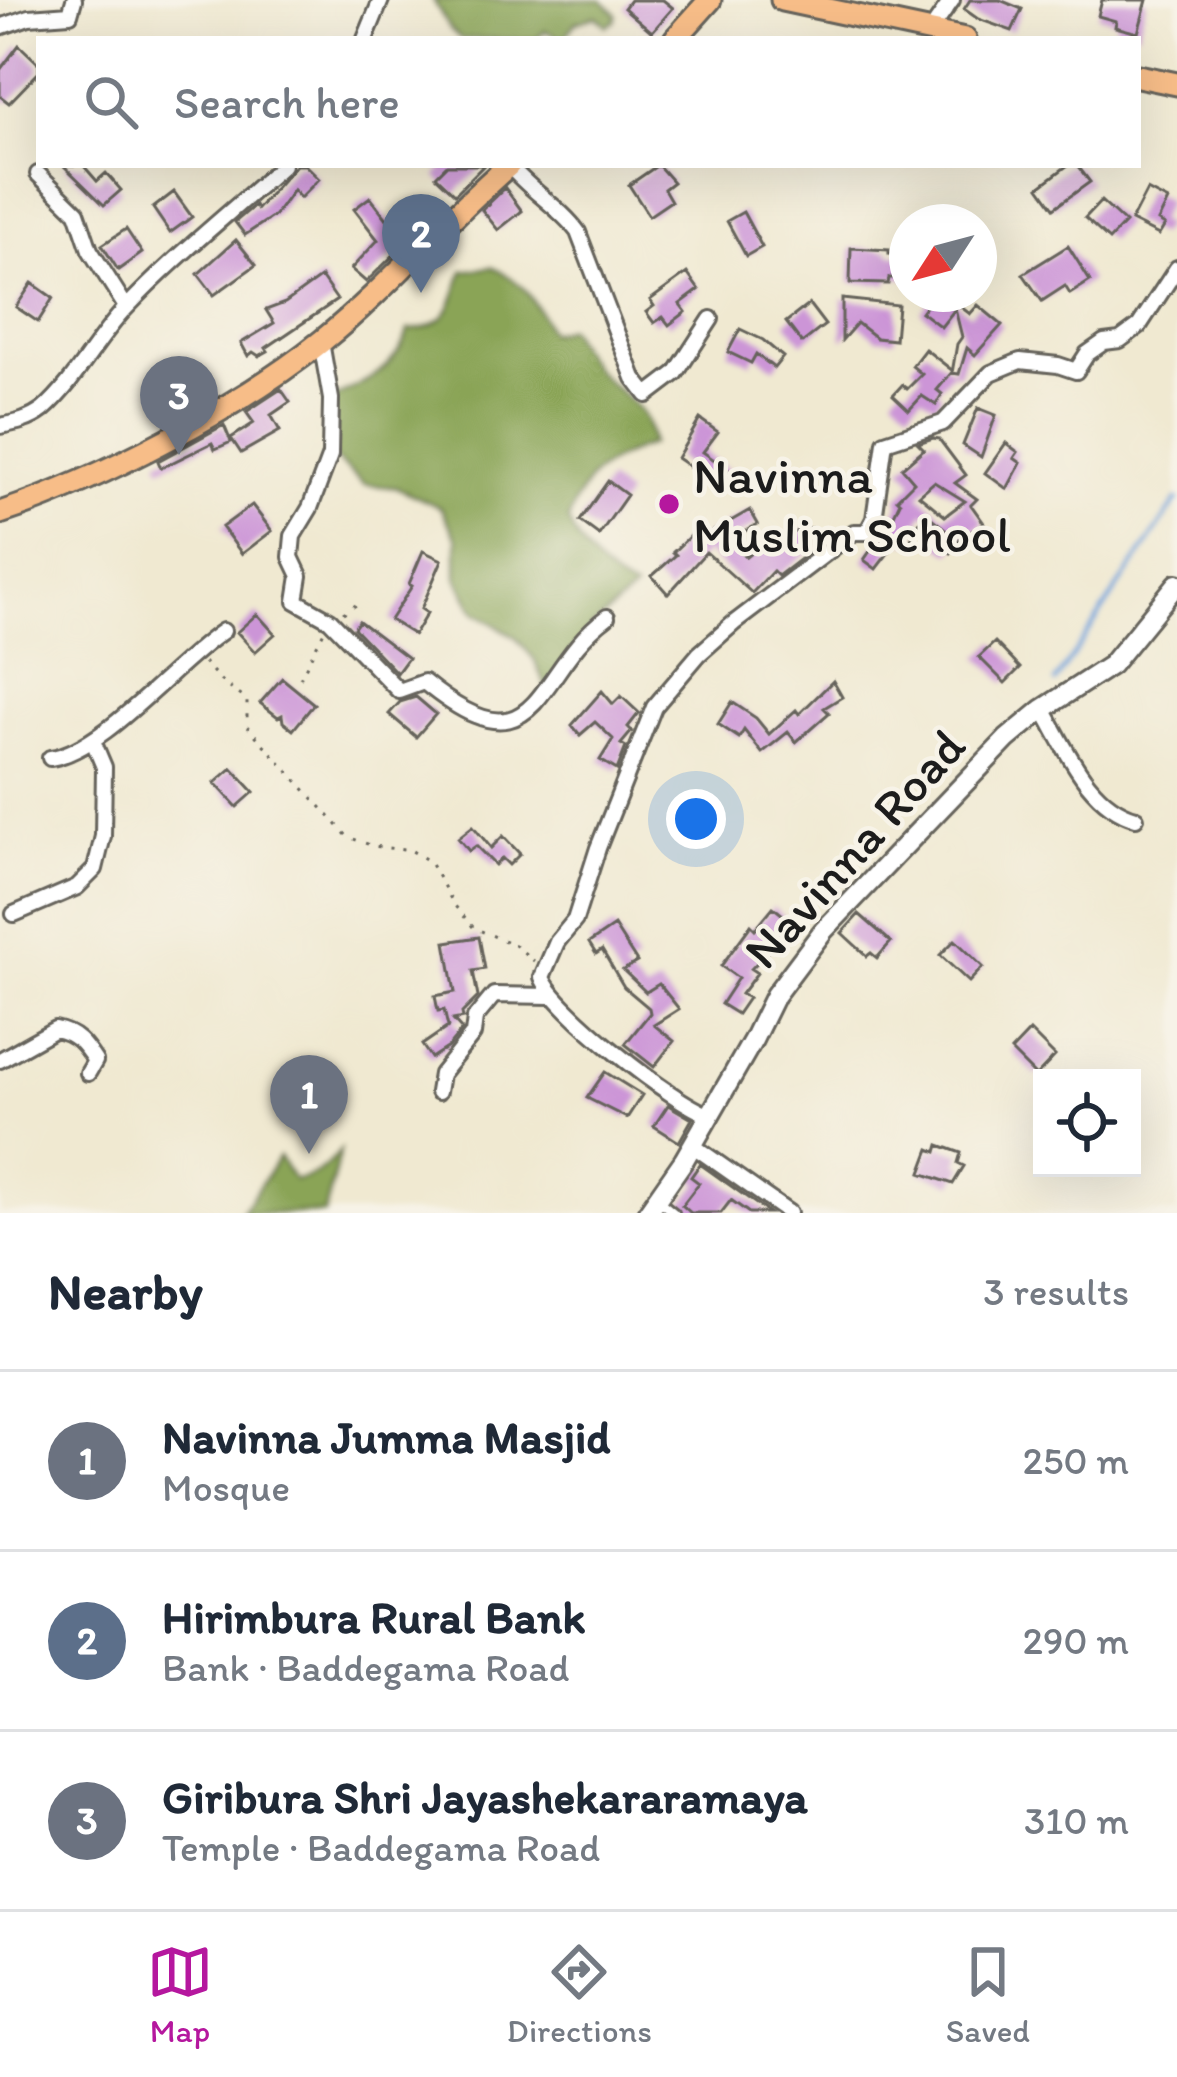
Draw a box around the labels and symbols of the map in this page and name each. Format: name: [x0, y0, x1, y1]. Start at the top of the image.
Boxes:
pin: 2: [382, 194, 460, 293]
north arrow: [889, 204, 997, 312]
pin: 3: [140, 356, 218, 455]
place label: Navinna Muslim School: [693, 445, 1011, 565]
marker: Navinna Muslim School: [656, 491, 682, 517]
street label: Navinna Road: [731, 716, 978, 981]
your location: [666, 789, 726, 849]
pin: 1: [270, 1055, 348, 1154]

